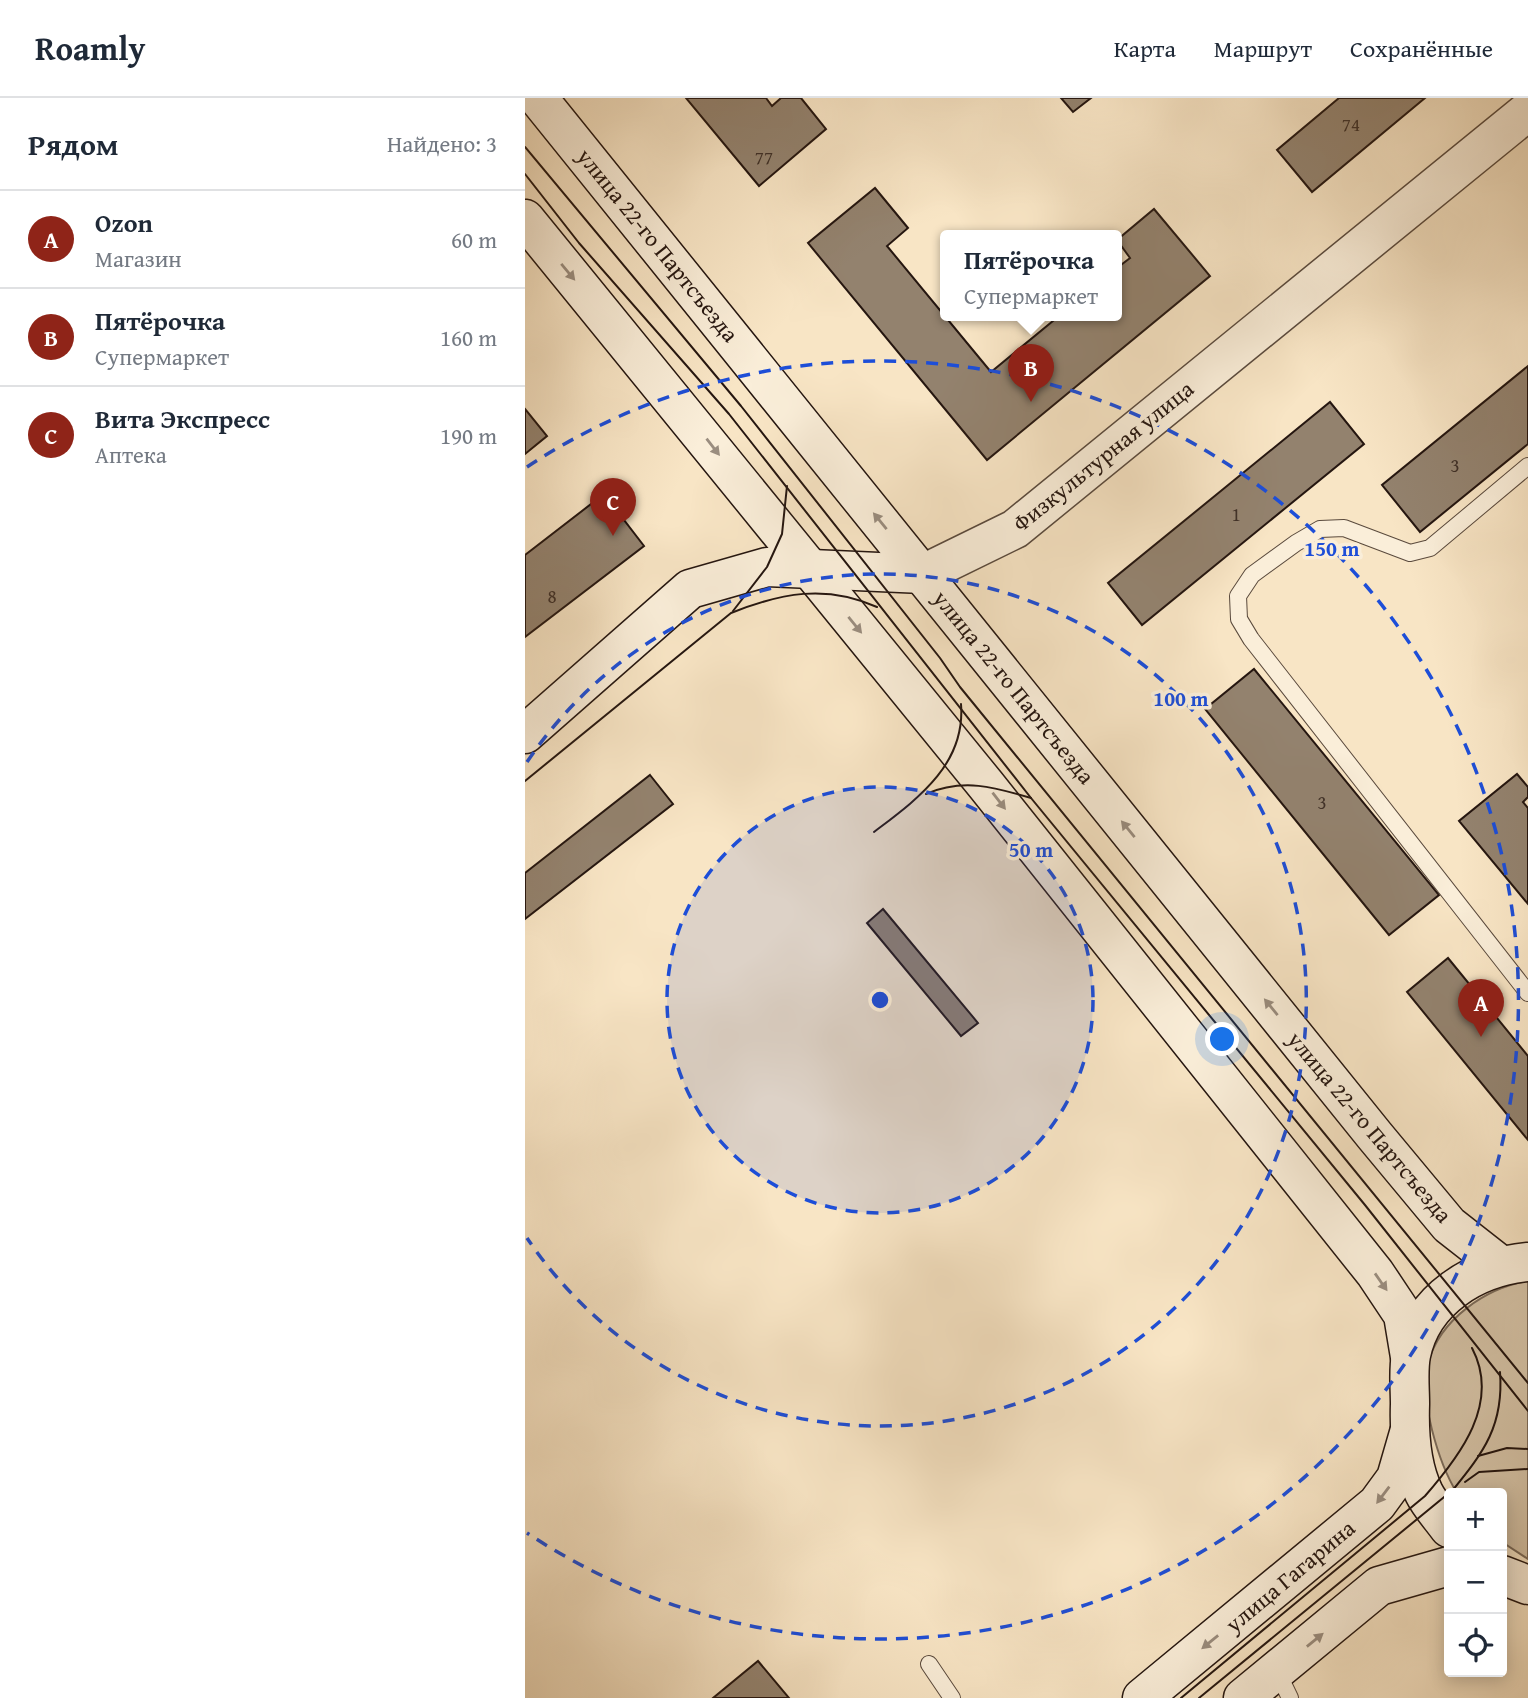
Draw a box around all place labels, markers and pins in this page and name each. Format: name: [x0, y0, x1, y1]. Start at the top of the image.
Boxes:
pin: B: [1008, 344, 1054, 402]
pin: C: [590, 478, 636, 536]
pin: A: [1458, 979, 1504, 1037]
centre of rings: [868, 988, 892, 1012]

